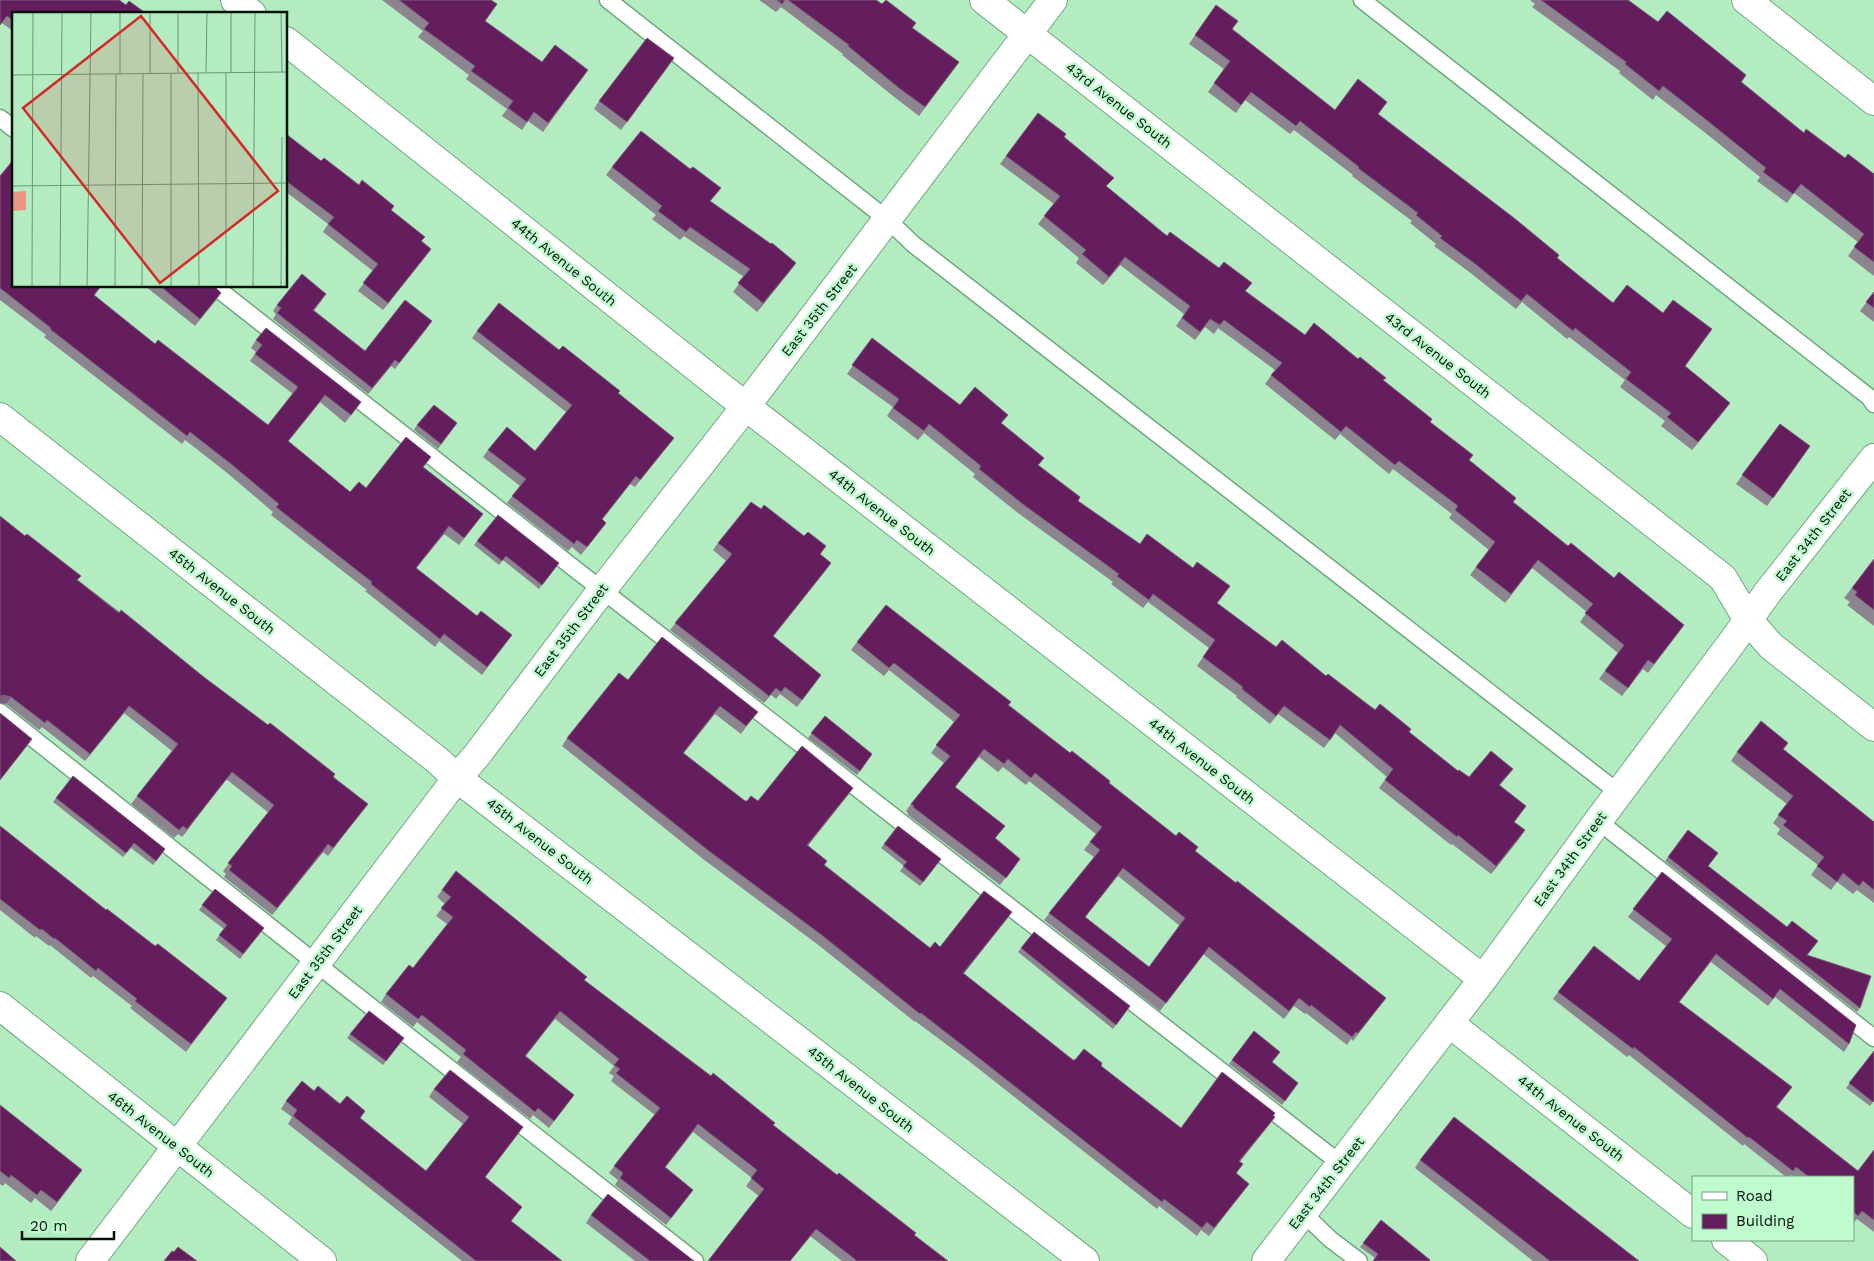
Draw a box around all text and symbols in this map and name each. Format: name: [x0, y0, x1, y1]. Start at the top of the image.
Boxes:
inset map: [12, 12, 288, 288]
street label: 43rd Avenue South: [1063, 59, 1175, 151]
street label: 44th Avenue South: [508, 215, 620, 309]
street label: East 35th Street: [778, 261, 860, 359]
street label: 43rd Avenue South: [1382, 309, 1494, 401]
street label: 44th Avenue South: [826, 465, 938, 559]
street label: East 34th Street: [1772, 485, 1854, 584]
street label: 45th Avenue South: [166, 545, 278, 637]
street label: East 35th Street: [531, 580, 611, 680]
street label: 44th Avenue South: [1146, 714, 1258, 808]
street label: 45th Avenue South: [484, 795, 596, 887]
street label: East 34th Street: [1530, 808, 1610, 909]
street label: East 35th Street: [285, 902, 365, 1002]
street label: 45th Avenue South: [805, 1043, 917, 1135]
street label: 44th Avenue South: [1515, 1071, 1627, 1165]
street label: 46th Avenue South: [105, 1087, 217, 1181]
street label: East 34th Street: [1285, 1133, 1367, 1232]
legend: [1692, 1176, 1854, 1241]
text: Road: [1736, 1187, 1773, 1205]
scale bar: [22, 1208, 115, 1240]
text: Building: [1736, 1212, 1794, 1230]
text: 20 m: [30, 1217, 68, 1235]

